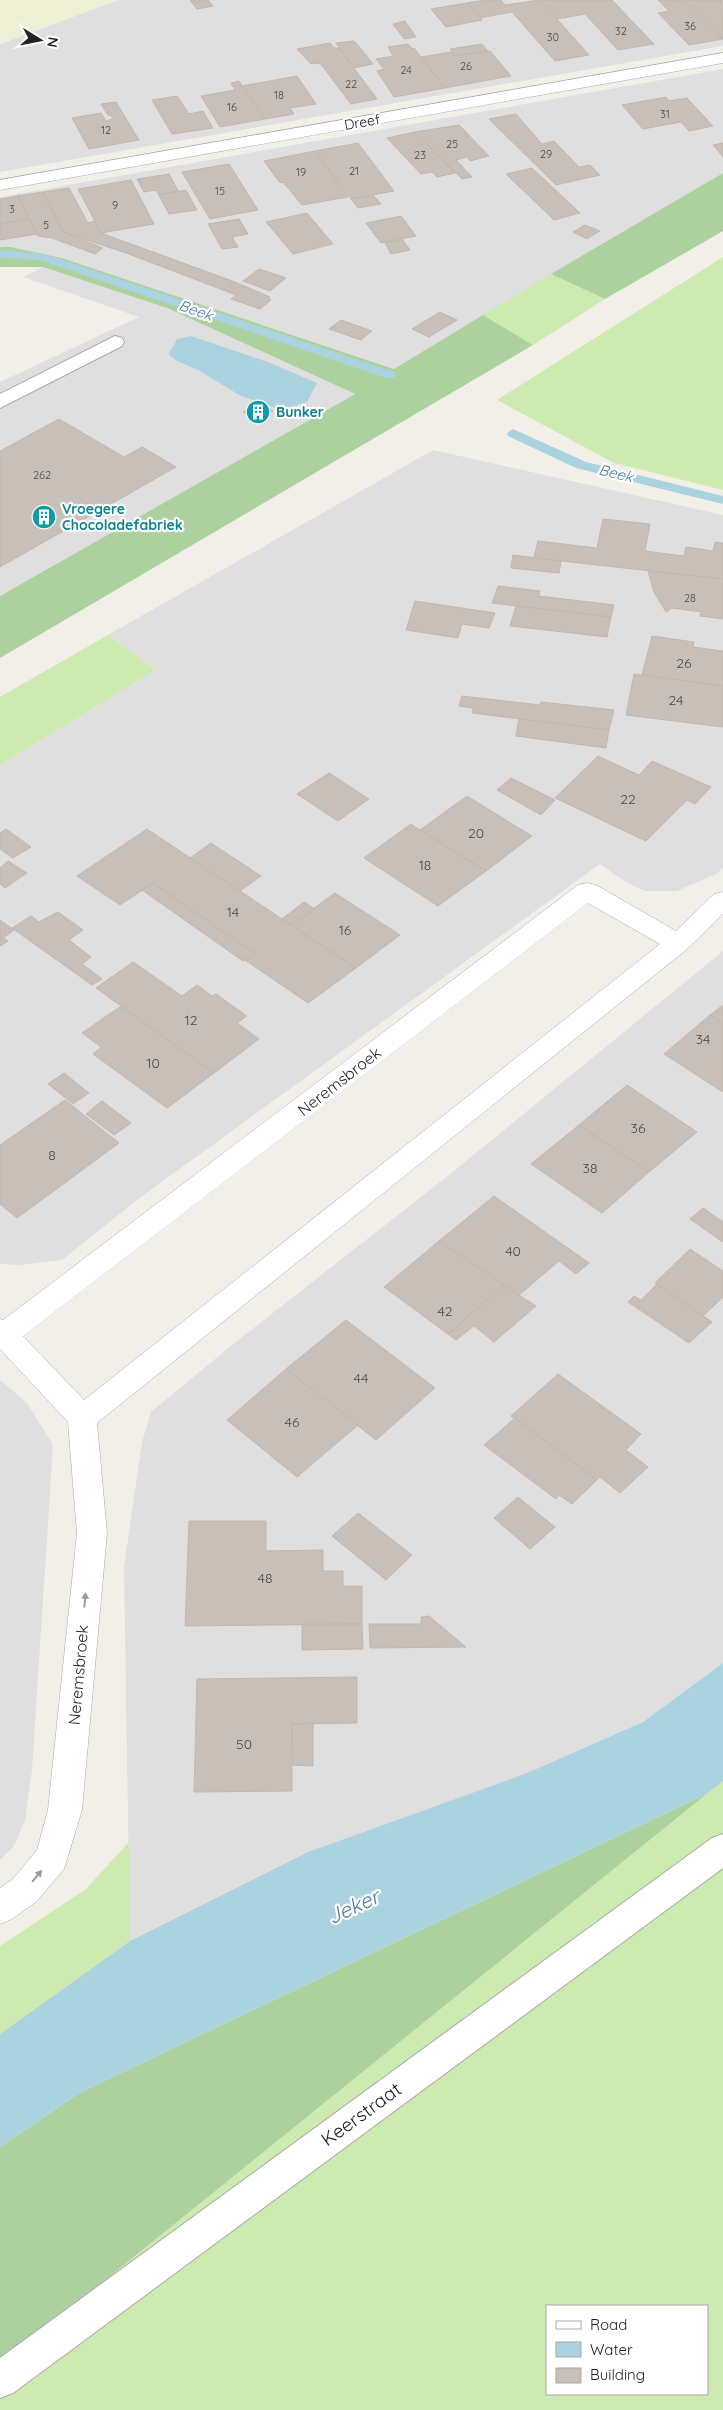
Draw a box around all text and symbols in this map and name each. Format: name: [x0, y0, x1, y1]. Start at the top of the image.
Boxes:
north arrow: [15, 15, 65, 65]
house number: 36: [684, 19, 696, 33]
house number: 32: [615, 24, 627, 38]
house number: 30: [547, 30, 559, 44]
text: N: [43, 36, 63, 49]
house number: 26: [460, 59, 472, 73]
house number: 24: [400, 63, 412, 77]
house number: 22: [345, 77, 357, 91]
house number: 18: [274, 88, 284, 102]
house number: 16: [227, 100, 237, 114]
house number: 31: [660, 107, 670, 121]
street label: Dreef: [343, 110, 381, 134]
house number: 12: [101, 123, 111, 137]
house number: 25: [446, 137, 458, 151]
house number: 29: [540, 147, 552, 161]
house number: 23: [414, 148, 426, 162]
house number: 21: [349, 164, 359, 178]
house number: 19: [296, 165, 306, 179]
house number: 15: [215, 184, 225, 198]
house number: 9: [112, 198, 118, 212]
house number: 3: [9, 202, 15, 216]
house number: 5: [43, 218, 49, 232]
water label: Beek: [176, 295, 217, 325]
building icon: Bunker: [245, 399, 271, 425]
place label: Bunker: [276, 403, 324, 421]
water label: Beek: [597, 460, 637, 487]
house number: 262: [33, 468, 51, 482]
place label: Vroegere Chocoladefabriek: [62, 500, 183, 534]
building icon: Vroegere Chocoladefabriek: [31, 504, 57, 530]
house number: 28: [684, 591, 696, 605]
house number: 26: [676, 654, 692, 672]
house number: 24: [669, 691, 683, 709]
house number: 22: [620, 790, 636, 808]
house number: 20: [468, 824, 484, 842]
house number: 18: [419, 856, 431, 874]
house number: 14: [227, 903, 239, 921]
house number: 16: [339, 921, 352, 939]
house number: 12: [185, 1011, 198, 1029]
house number: 34: [696, 1030, 710, 1048]
street label: Neremsbroek: [293, 1042, 385, 1120]
house number: 10: [146, 1054, 160, 1072]
house number: 36: [631, 1119, 646, 1137]
house number: 8: [48, 1146, 56, 1164]
house number: 38: [583, 1159, 597, 1177]
house number: 40: [505, 1242, 521, 1260]
house number: 42: [437, 1302, 453, 1320]
house number: 44: [354, 1369, 368, 1387]
house number: 46: [285, 1413, 300, 1431]
house number: 48: [258, 1569, 272, 1587]
one-way arrow: [82, 1591, 90, 1607]
street label: Neremsbroek: [64, 1624, 92, 1726]
house number: 50: [236, 1735, 252, 1753]
one-way arrow: [31, 1870, 42, 1883]
water label: Jeker: [323, 1881, 386, 1929]
street label: Keerstraat: [316, 2077, 406, 2151]
legend: [546, 2305, 708, 2395]
text: Road: [590, 2315, 627, 2334]
text: Water: [590, 2340, 633, 2359]
text: Building: [590, 2365, 645, 2384]

